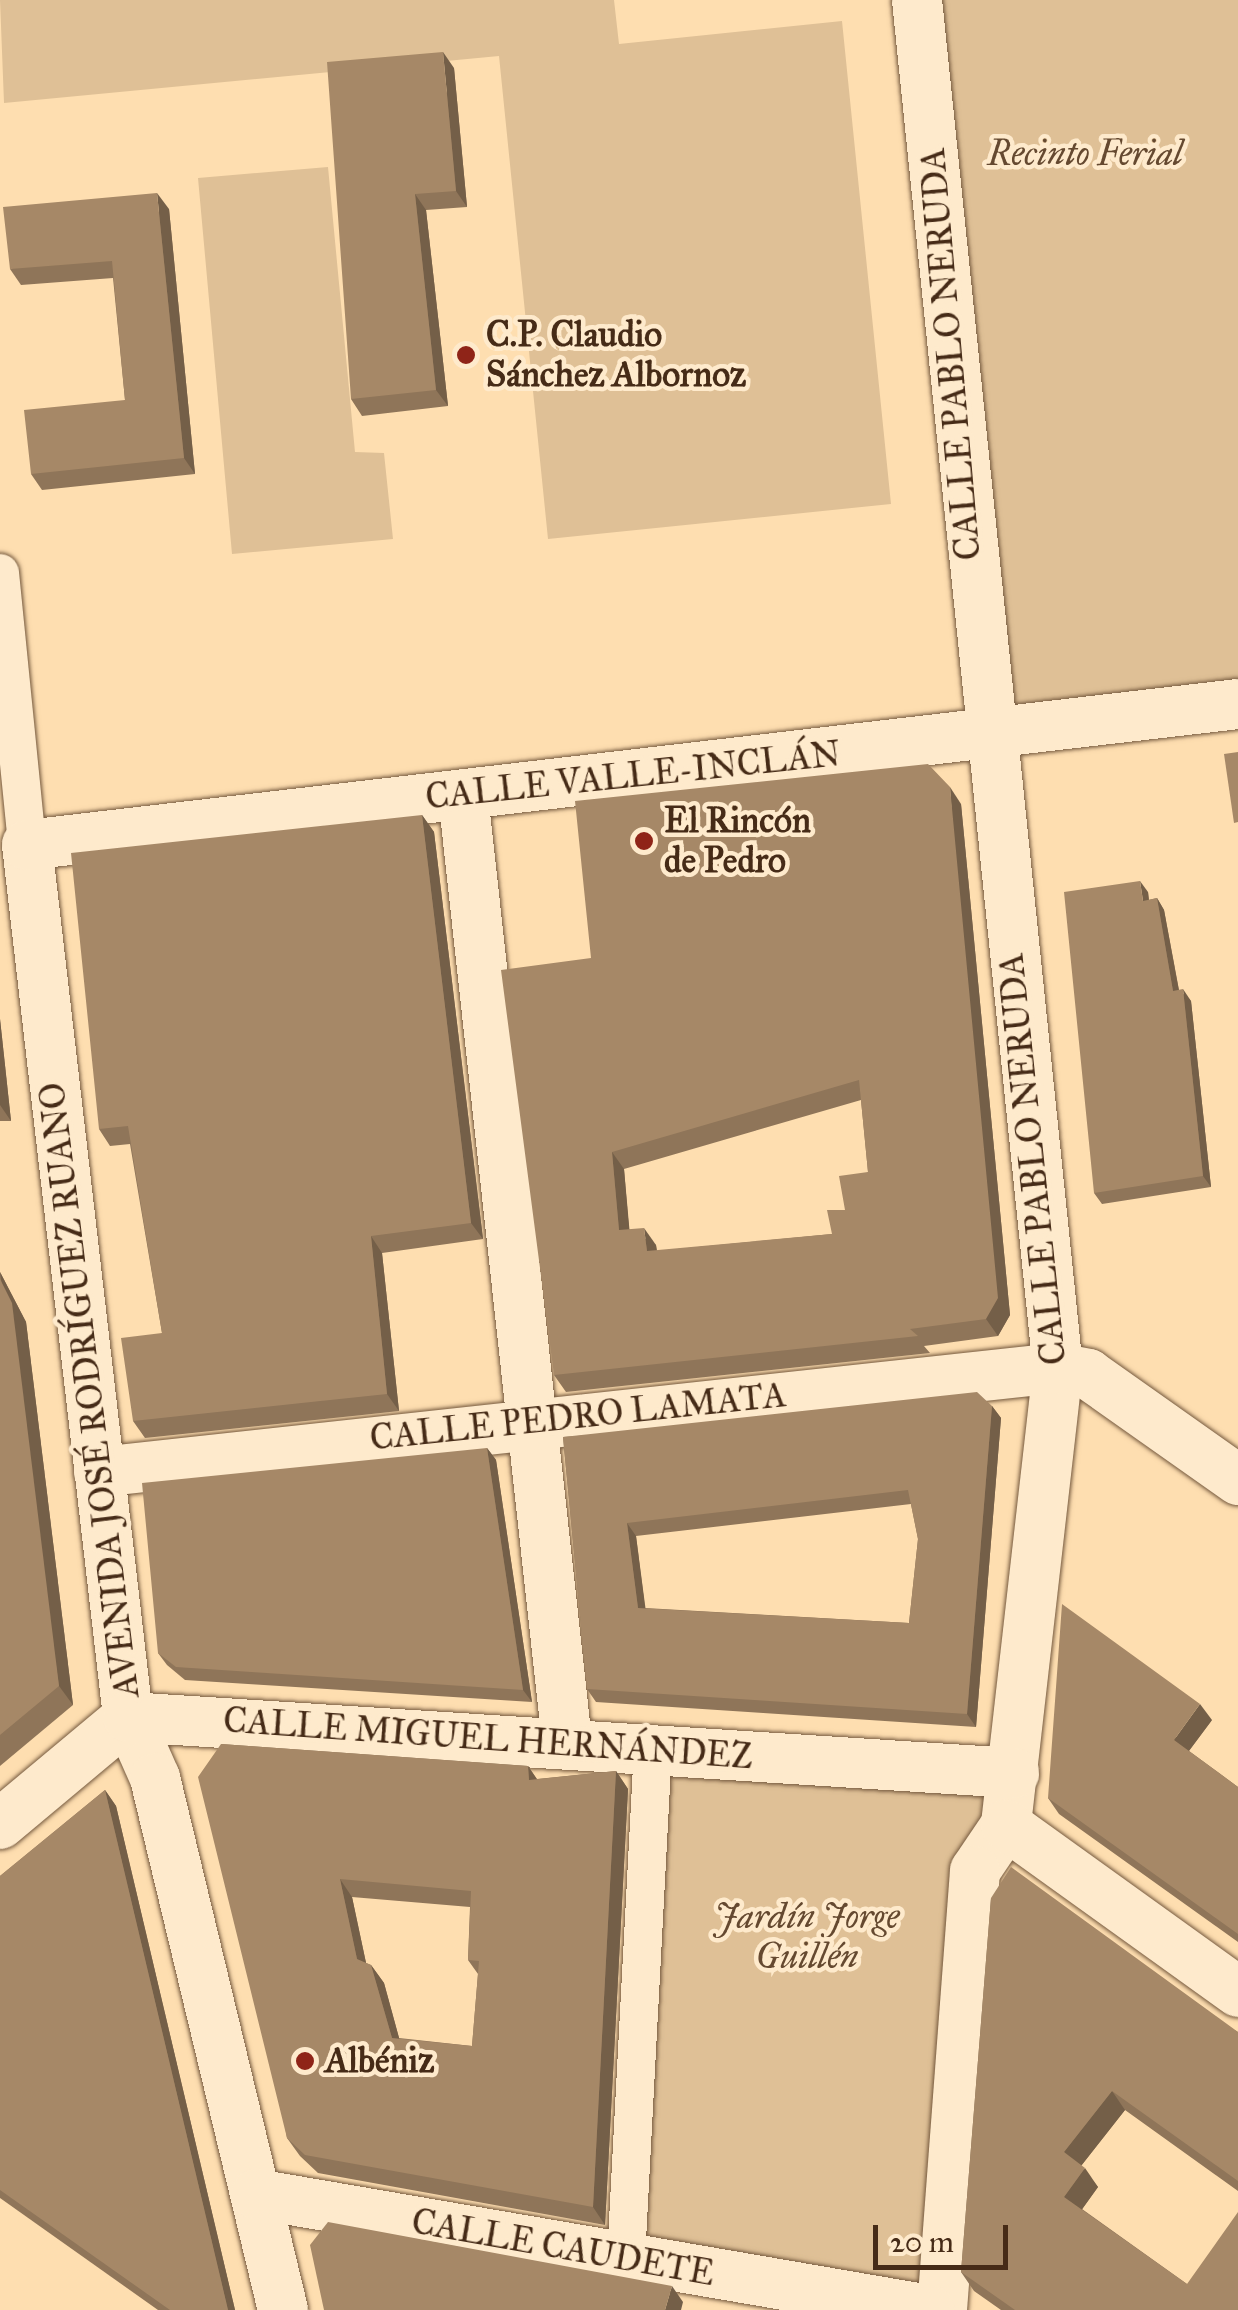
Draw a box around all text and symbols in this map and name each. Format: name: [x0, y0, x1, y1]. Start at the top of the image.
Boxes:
park label: Recinto Ferial: [987, 133, 1183, 175]
street label: CALLE PABLO NERUDA: [912, 146, 990, 562]
place label: C.P. Claudio Sánchez Albornoz: [486, 314, 746, 396]
marker: C.P. Claudio Sánchez Albornoz: [455, 344, 477, 366]
street label: CALLE VALLE-INCLÁN: [423, 733, 843, 819]
place label: El Rincón de Pedro: [664, 800, 811, 882]
marker: El Rincón de Pedro: [633, 830, 655, 852]
street label: CALLE PABLO NERUDA: [990, 951, 1076, 1367]
street label: AVENIDA JOSÉ RODRÍGUEZ RUANO: [31, 1080, 149, 1700]
street label: CALLE PEDRO LAMATA: [368, 1374, 788, 1460]
street label: CALLE MIGUEL HERNÁNDEZ: [222, 1700, 754, 1778]
park label: Jardín Jorge Guillén: [714, 1896, 900, 1978]
place label: Albéniz: [325, 2040, 434, 2082]
marker: Albéniz: [294, 2050, 316, 2072]
street label: CALLE CAUDETE: [408, 2201, 718, 2295]
scale bar: [878, 2205, 1013, 2267]
text: 20 m: [890, 2224, 954, 2260]

